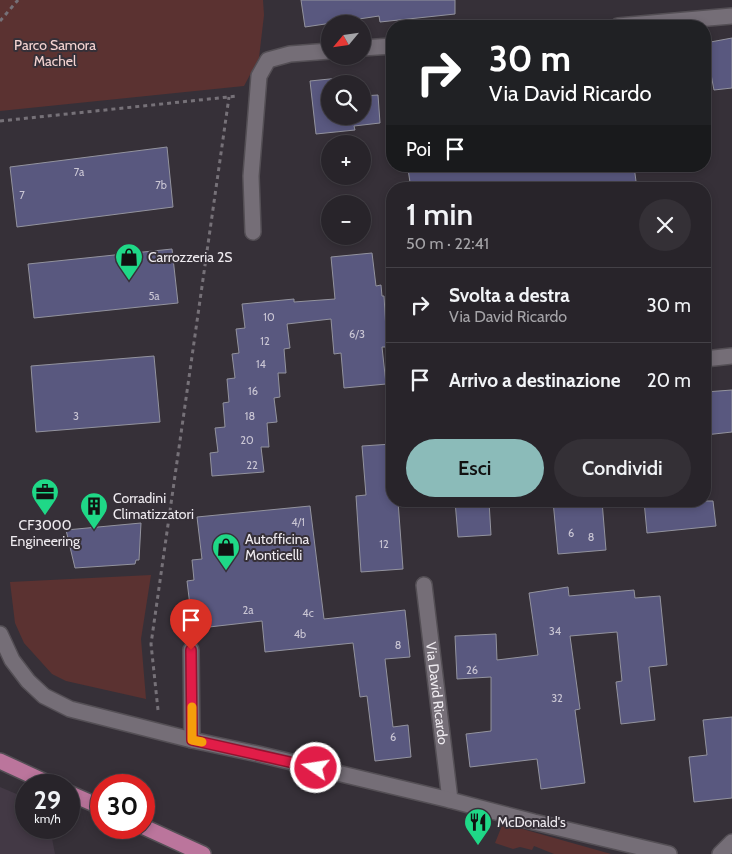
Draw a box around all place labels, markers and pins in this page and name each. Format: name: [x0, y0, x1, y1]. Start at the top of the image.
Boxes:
shop icon: Carrozzeria 2S: [114, 242, 144, 281]
place label: Carrozzeria 2S: [148, 248, 233, 266]
office icon: CF3000 Engineering: [30, 477, 60, 516]
place label: Corradini Climatizzatori: [113, 489, 194, 523]
building icon: Corradini Climatizzatori: [79, 491, 109, 530]
place label: CF3000 Engineering: [10, 516, 81, 550]
place label: Autofficina Monticelli: [245, 530, 309, 564]
shop icon: Autofficina Monticelli: [211, 532, 241, 571]
pin: [170, 599, 212, 650]
restaurant icon: McDonald's: [463, 807, 493, 846]
place label: McDonald's: [497, 813, 566, 831]

